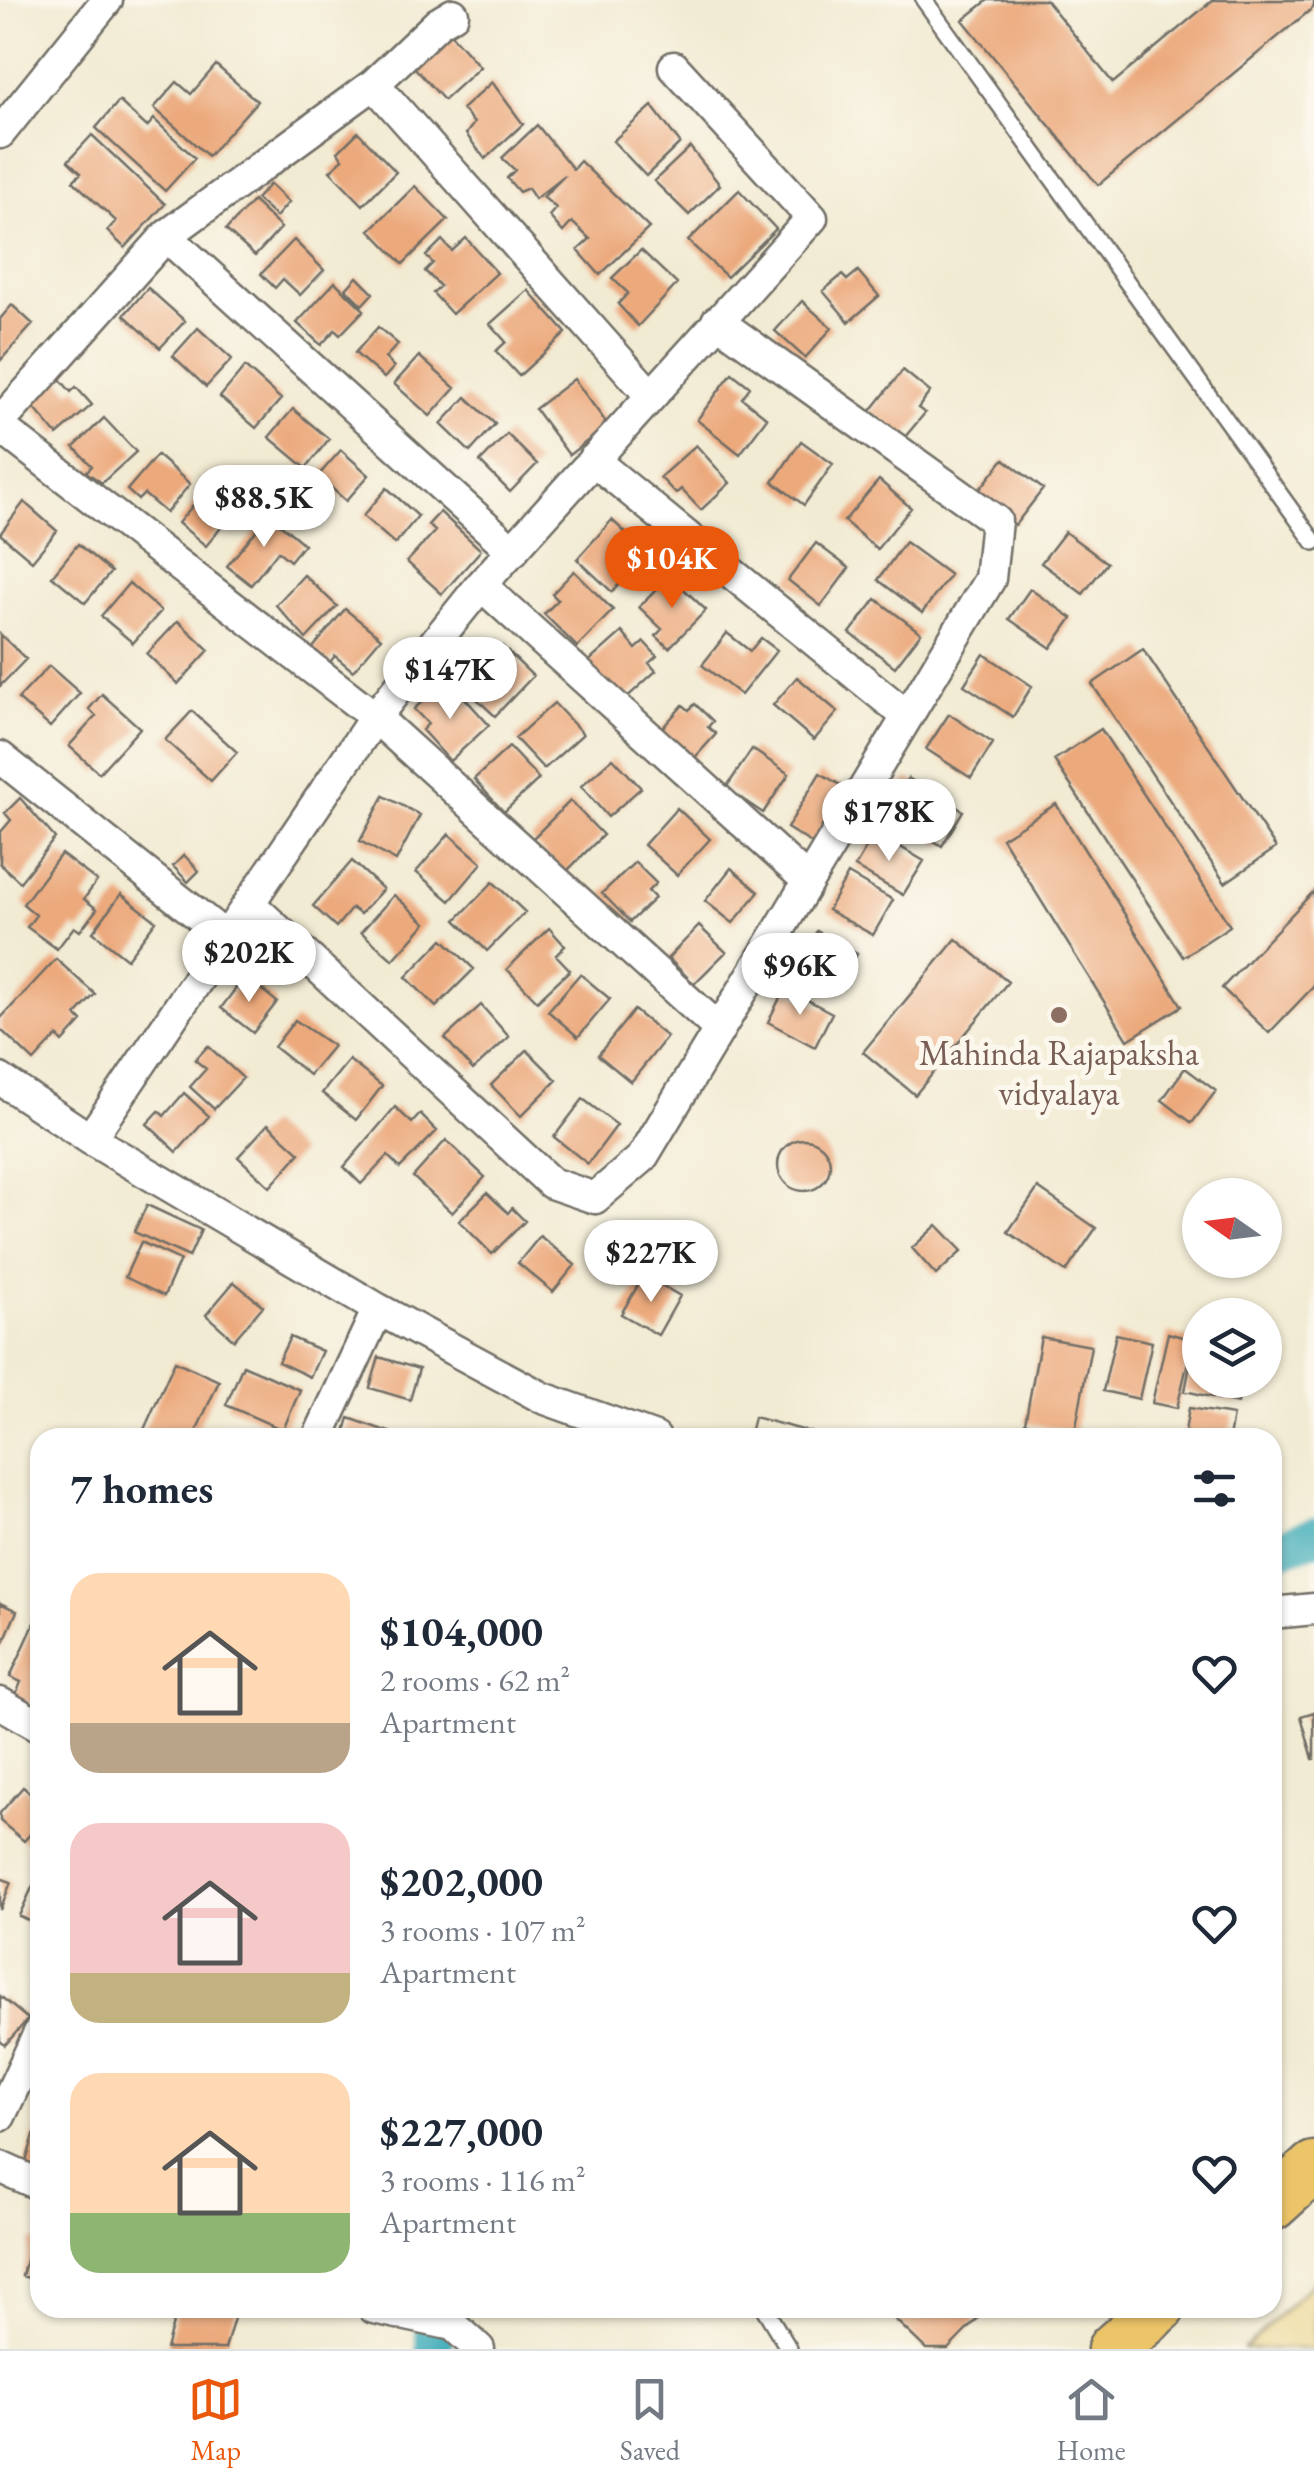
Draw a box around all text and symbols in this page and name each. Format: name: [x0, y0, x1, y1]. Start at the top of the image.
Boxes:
pin: $88.5K: [183, 465, 345, 550]
text: $88.5K: [215, 476, 313, 518]
pin: $104K: [602, 526, 742, 611]
text: $104K: [627, 537, 717, 579]
pin: $147K: [380, 637, 520, 722]
text: $147K: [405, 648, 495, 690]
pin: $178K: [819, 779, 959, 864]
text: $178K: [844, 790, 934, 832]
pin: $202K: [179, 920, 319, 1005]
text: $202K: [204, 931, 294, 973]
pin: $96K: [741, 933, 859, 1018]
text: $96K: [763, 944, 837, 986]
marker: Mahinda Rajapaksha vidyalaya: [1048, 1004, 1070, 1026]
place label: Mahinda Rajapaksha vidyalaya: [919, 1030, 1199, 1115]
north arrow: [1182, 1178, 1282, 1278]
map controls: [1182, 1178, 1282, 1398]
pin: $227K: [581, 1220, 721, 1305]
text: $227K: [606, 1231, 696, 1273]
button: layers: [1182, 1298, 1282, 1398]
text: 7 homes: [70, 1461, 213, 1516]
icon: filters: [1187, 1461, 1242, 1516]
text: $104,000: [380, 1604, 543, 1659]
icon: home: [150, 1613, 270, 1733]
icon: heart: [1187, 1646, 1242, 1701]
text: 2 rooms · 62 m²: [380, 1659, 570, 1701]
text: Apartment: [380, 1701, 516, 1743]
text: $202,000: [380, 1854, 543, 1909]
icon: home: [150, 1863, 270, 1983]
icon: heart: [1187, 1896, 1242, 1951]
text: 3 rooms · 107 m²: [380, 1909, 586, 1951]
text: Apartment: [380, 1951, 516, 1993]
text: $227,000: [380, 2104, 543, 2159]
icon: home: [150, 2113, 270, 2233]
icon: heart: [1187, 2146, 1242, 2201]
text: 3 rooms · 116 m²: [380, 2159, 586, 2201]
text: Apartment: [380, 2201, 516, 2243]
tab: Map: [188, 2372, 243, 2468]
tab: Saved: [620, 2372, 680, 2468]
tab: Home: [1056, 2372, 1126, 2468]

